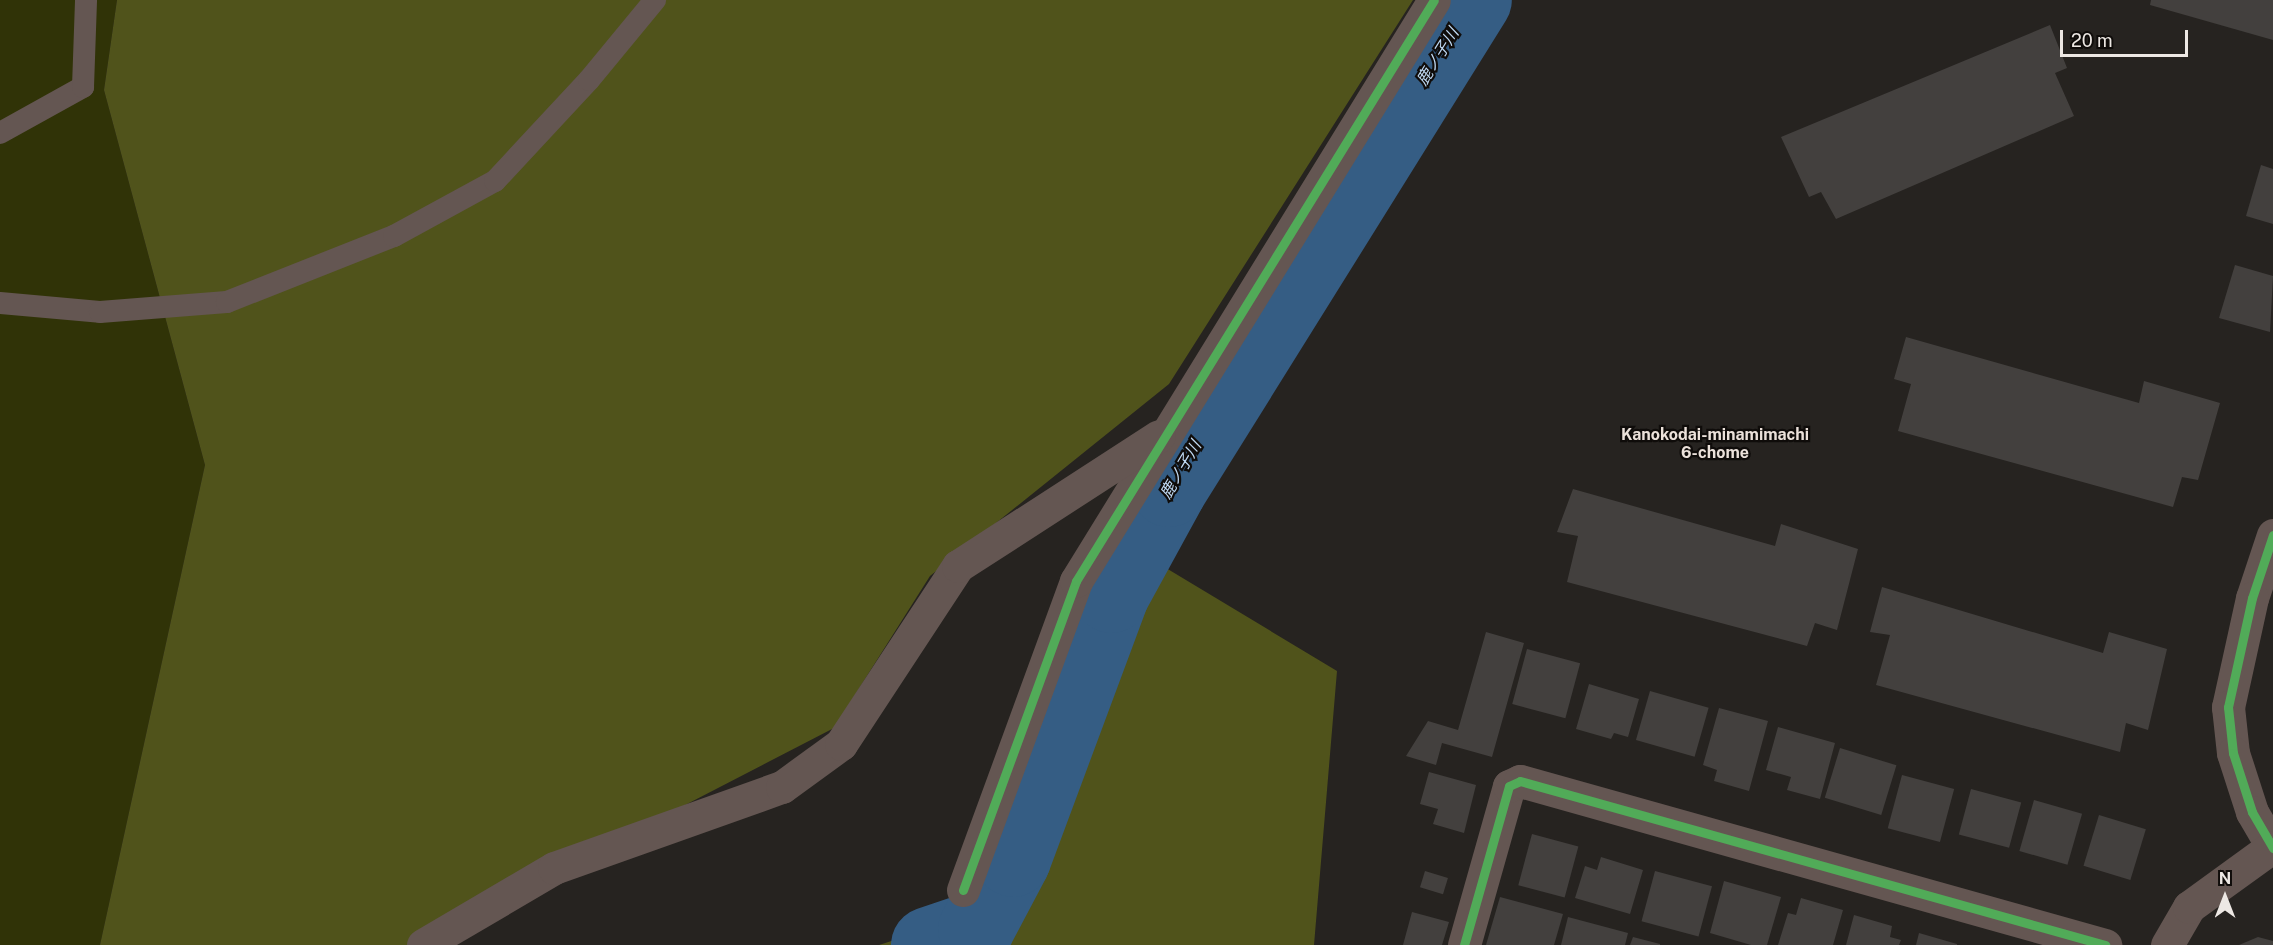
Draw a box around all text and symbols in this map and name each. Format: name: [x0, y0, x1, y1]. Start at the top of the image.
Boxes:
scale bar: [2063, 18, 2190, 56]
water label: 鹿ノ子川: [1413, 25, 1463, 89]
text: 20 m: [2071, 30, 2113, 51]
district label: Kanokodai-minamimachi 6-chome: [1621, 425, 1809, 463]
water label: 鹿ノ子川: [1156, 438, 1206, 502]
north arrow: [2195, 867, 2255, 927]
text: N: [2219, 869, 2231, 888]

